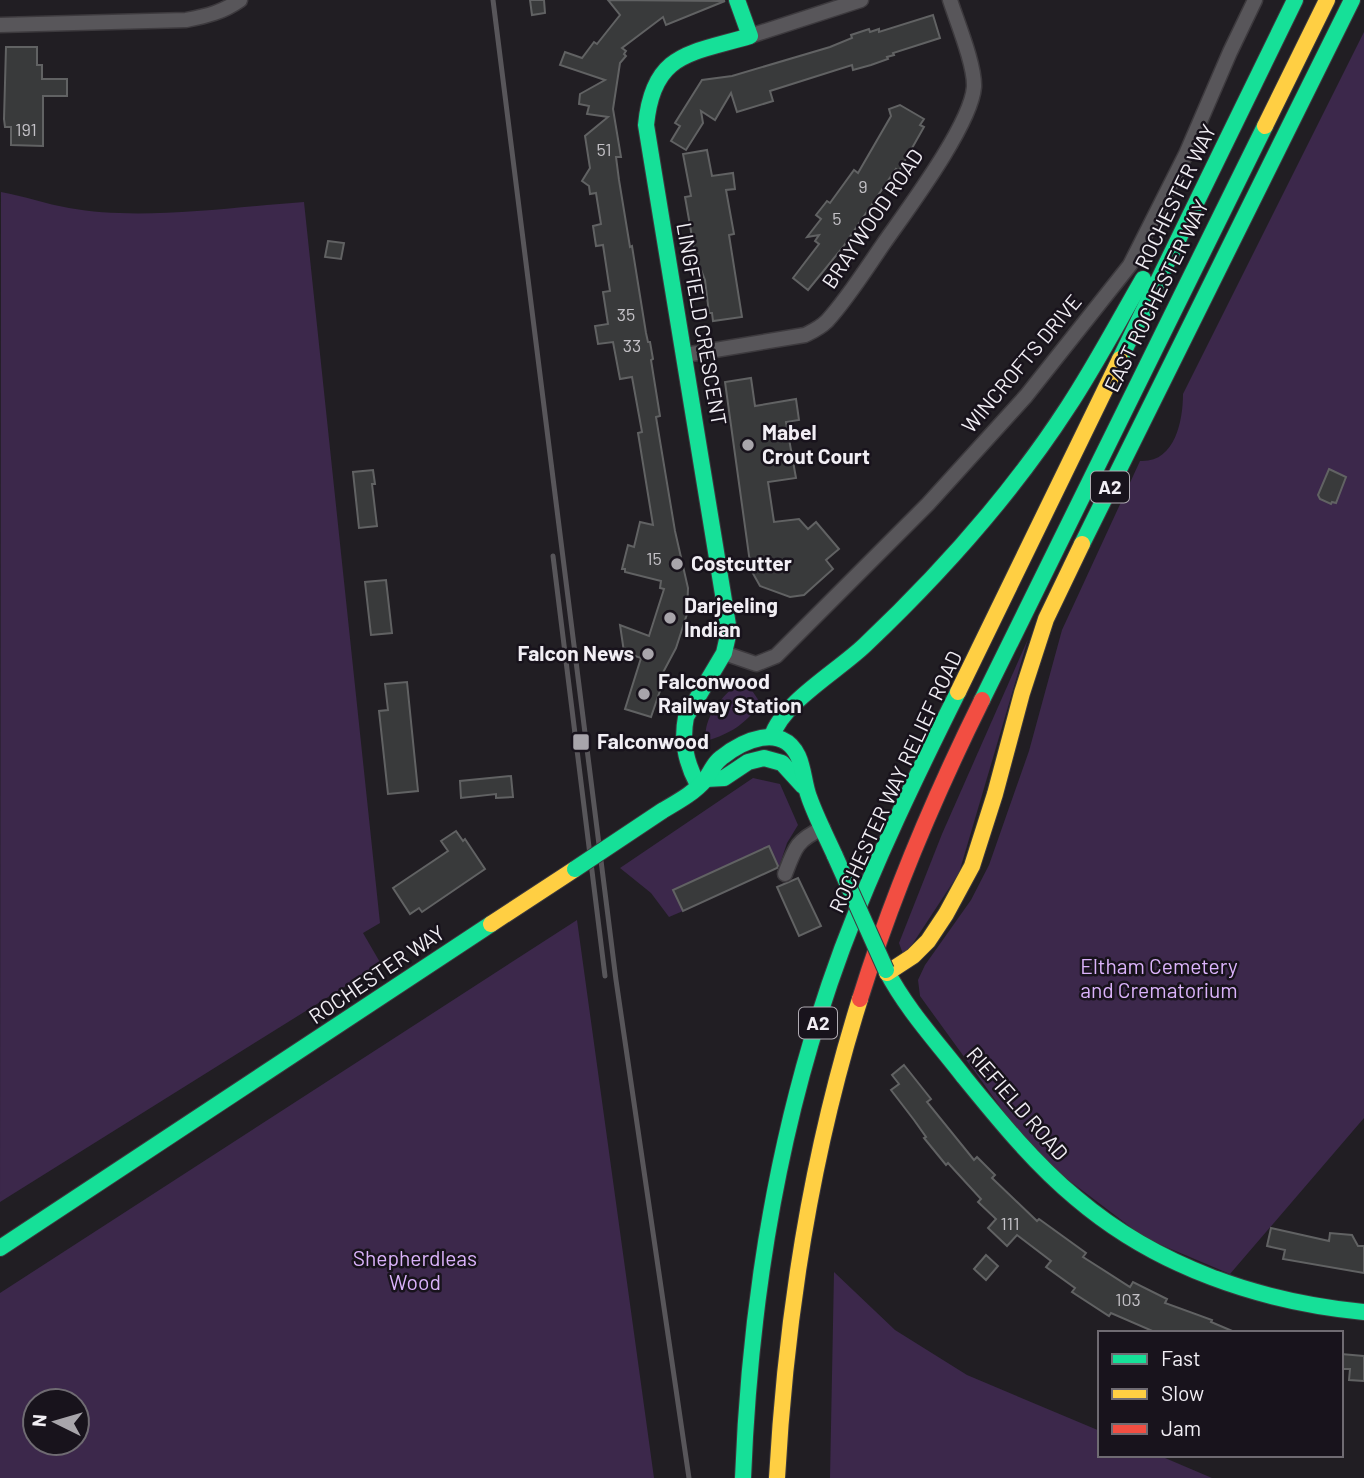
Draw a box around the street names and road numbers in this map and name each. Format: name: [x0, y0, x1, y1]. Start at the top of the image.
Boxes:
street label: ROCHESTER WAY: [1129, 120, 1221, 273]
street label: BRAYWOOD ROAD: [816, 144, 928, 293]
street label: EAST ROCHESTER WAY: [1098, 195, 1213, 396]
street label: LINGFIELD CRESCENT: [672, 220, 733, 427]
street label: WINCROFTS DRIVE: [956, 289, 1086, 437]
road number: A2: [1091, 472, 1129, 502]
street label: ROCHESTER WAY RELIEF ROAD: [823, 647, 966, 916]
street label: ROCHESTER WAY: [304, 919, 449, 1028]
road number: A2: [799, 1007, 837, 1038]
street label: RIEFIELD ROAD: [962, 1041, 1074, 1165]

